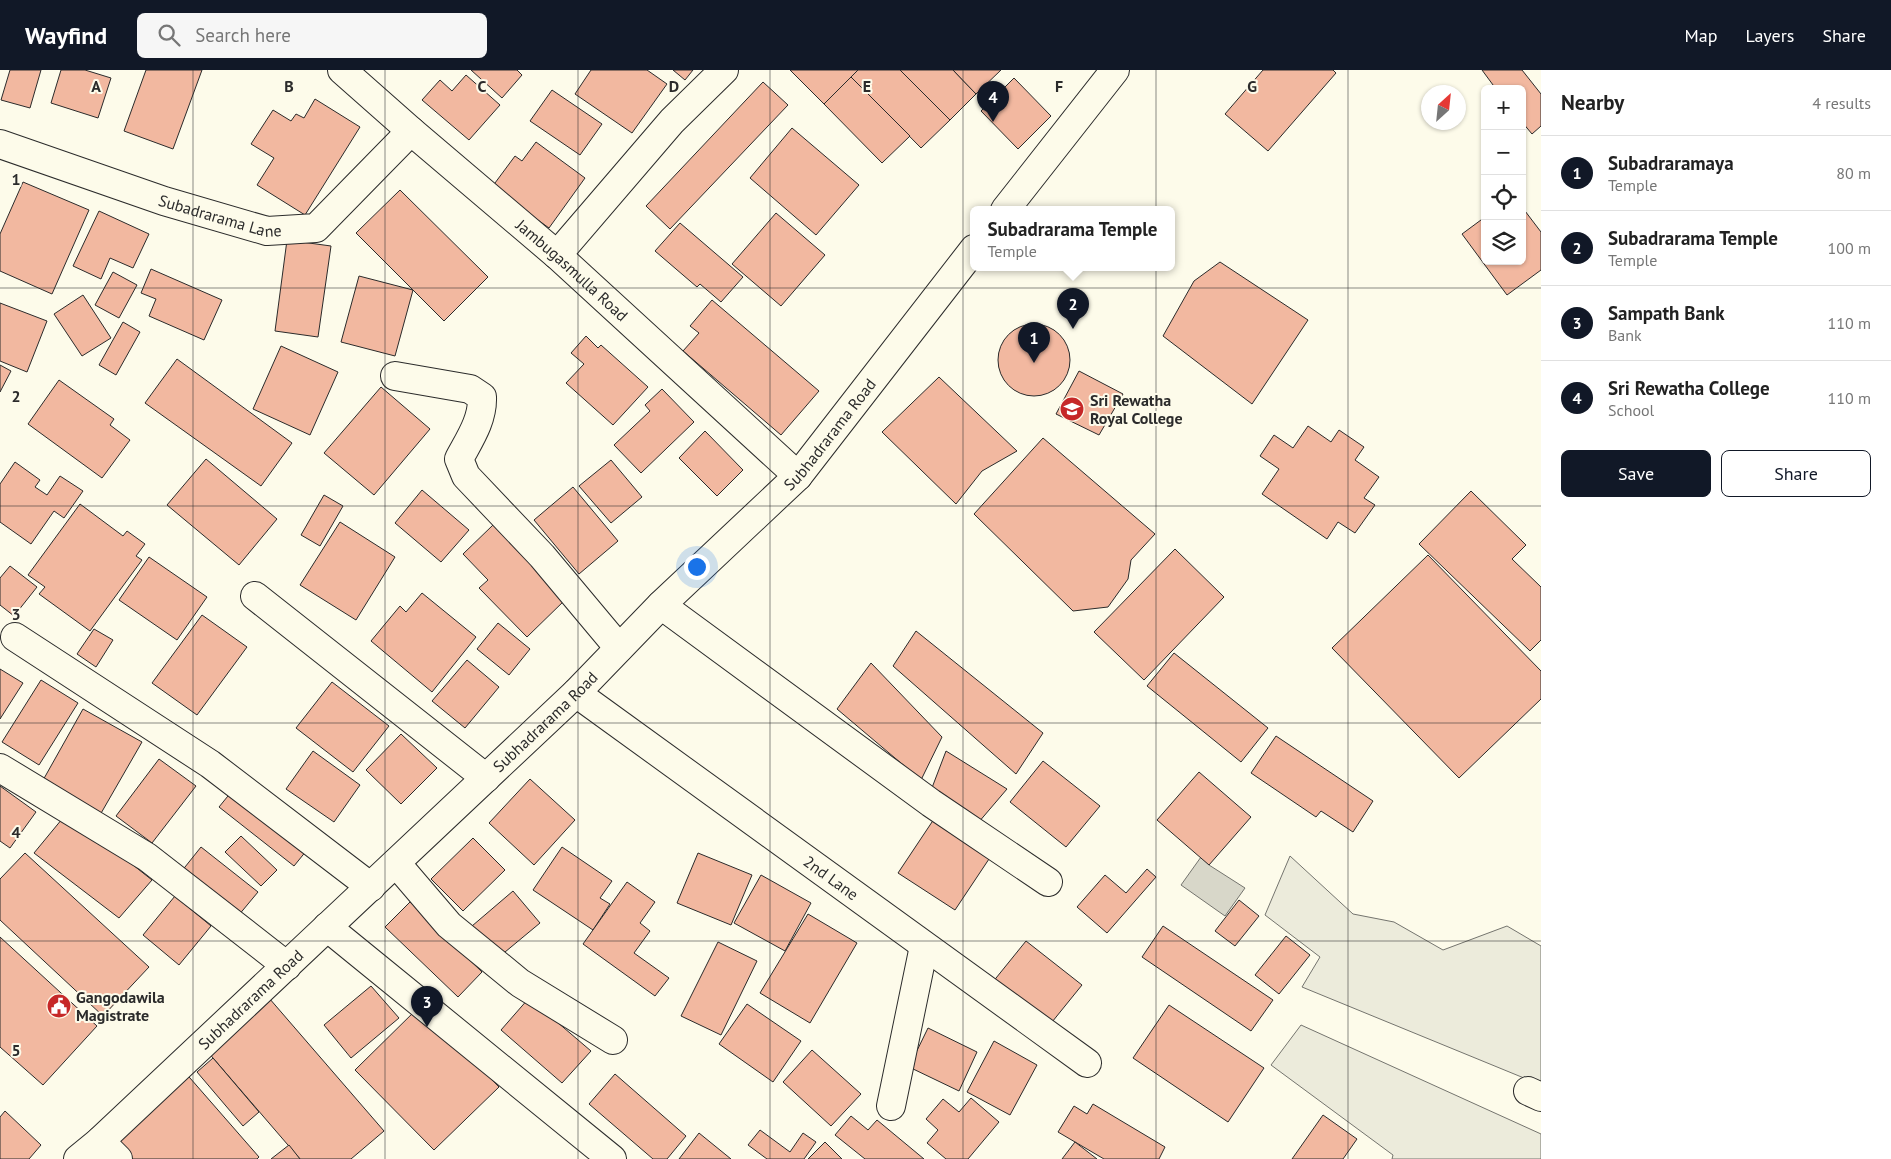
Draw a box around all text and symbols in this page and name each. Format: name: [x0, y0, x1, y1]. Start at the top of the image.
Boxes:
search box: [137, 13, 487, 58]
text: Wayfind: [25, 20, 107, 51]
icon: search: [155, 21, 183, 49]
text: Search here: [195, 23, 291, 47]
text: Map: [1685, 24, 1717, 47]
text: Layers: [1745, 24, 1794, 47]
text: Share: [1822, 24, 1866, 47]
text: A: [91, 76, 101, 96]
text: B: [284, 76, 294, 96]
text: C: [478, 76, 487, 96]
text: D: [669, 76, 679, 96]
text: E: [863, 76, 871, 96]
text: F: [1055, 76, 1063, 96]
text: G: [1247, 76, 1257, 96]
pin: 4: [977, 81, 1009, 122]
north arrow: [1421, 85, 1466, 130]
map controls: [1481, 85, 1526, 265]
button: +: [1481, 85, 1526, 130]
text: Nearby: [1561, 89, 1624, 116]
text: 4 results: [1812, 93, 1871, 113]
button: −: [1481, 130, 1526, 175]
text: Subadraramaya: [1608, 151, 1734, 175]
text: 1: [1572, 163, 1582, 183]
text: 80 m: [1836, 163, 1871, 183]
text: 1: [11, 169, 21, 189]
button: locate: [1481, 175, 1526, 220]
text: Temple: [1608, 175, 1657, 195]
street label: Subadrarama Lane: [156, 190, 282, 241]
popup: [970, 206, 1175, 271]
street label: Jambugasmulla Road: [511, 214, 632, 325]
text: Subadrarama Temple: [988, 217, 1157, 241]
button: layers: [1481, 220, 1526, 265]
text: Subadrarama Temple: [1608, 226, 1778, 250]
text: 2: [1572, 238, 1582, 258]
text: 100 m: [1828, 238, 1871, 258]
text: Temple: [988, 241, 1037, 261]
text: Temple: [1608, 250, 1657, 270]
pin: 2: [1057, 288, 1089, 329]
text: Sampath Bank: [1608, 301, 1725, 325]
text: 3: [1572, 313, 1582, 333]
text: 110 m: [1828, 313, 1871, 333]
pin: 1: [1018, 322, 1050, 363]
text: Bank: [1608, 325, 1642, 345]
street label: Subhadrarama Road: [779, 374, 880, 494]
text: Sri Rewatha College: [1608, 376, 1770, 400]
text: 2: [11, 386, 21, 406]
text: 4: [1572, 388, 1582, 408]
text: 110 m: [1828, 388, 1871, 408]
place label: Sri Rewatha Royal College: [1090, 390, 1183, 428]
school or university icon: Sri Rewatha Royal College: [1059, 396, 1085, 422]
text: School: [1608, 400, 1654, 420]
button: Save: [1561, 450, 1711, 497]
button: Share: [1721, 450, 1871, 497]
your location: [684, 554, 710, 580]
text: 3: [11, 604, 21, 624]
street label: Subhadrarama Road: [489, 667, 602, 776]
text: 4: [11, 822, 21, 842]
street label: 2nd Lane: [800, 851, 863, 904]
street label: Subhadrarama Road: [194, 945, 307, 1054]
pin: 3: [411, 986, 443, 1027]
place label: Gangodawila Magistrate: [76, 987, 165, 1025]
public building icon: Gangodawila Magistrate: [46, 993, 72, 1019]
text: 5: [11, 1040, 21, 1060]

